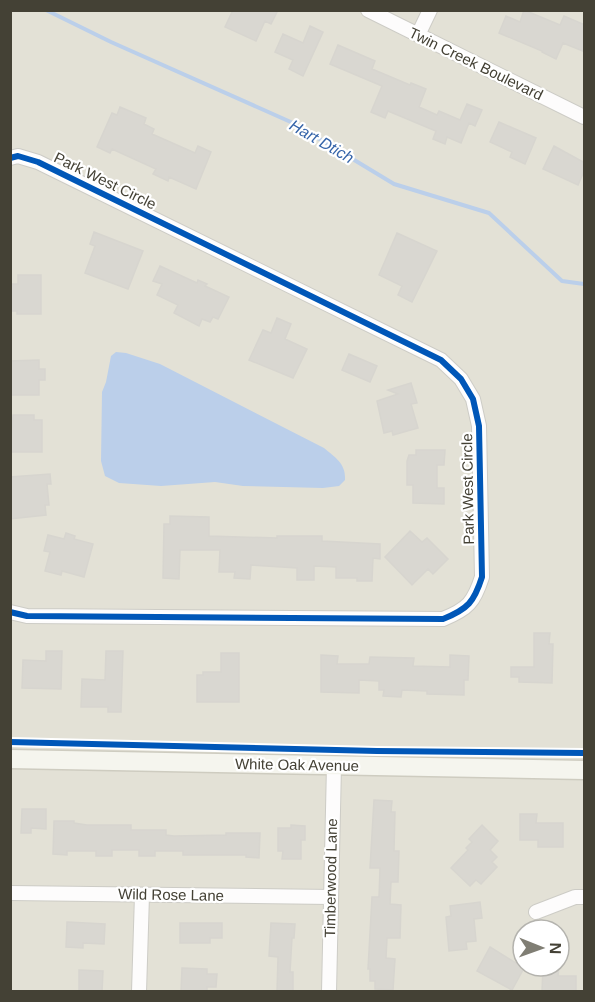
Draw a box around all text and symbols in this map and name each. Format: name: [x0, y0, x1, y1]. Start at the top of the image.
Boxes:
street label: Twin Creek Boulevard: [407, 24, 546, 103]
water label: Hart Dtich: [287, 116, 357, 167]
street label: Park West Circle: [51, 148, 159, 213]
street label: Park West Circle: [458, 433, 477, 545]
street label: White Oak Avenue: [235, 755, 359, 774]
street label: Timberwood Lane: [321, 818, 340, 938]
street label: Wild Rose Lane: [118, 885, 224, 904]
north arrow: [511, 918, 571, 978]
text: N: [547, 942, 564, 954]

